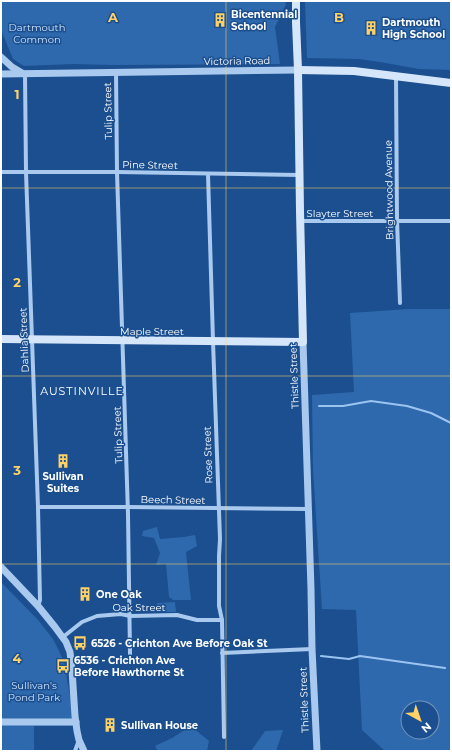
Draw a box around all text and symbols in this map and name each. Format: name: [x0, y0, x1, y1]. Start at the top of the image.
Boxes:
place label: Bicentennial School: [231, 8, 297, 33]
text: A: [107, 9, 119, 25]
text: B: [334, 9, 344, 25]
building icon: Bicentennial School: [212, 12, 228, 28]
place label: Dartmouth High School: [382, 16, 445, 41]
building icon: Dartmouth High School: [363, 20, 379, 36]
park label: Dartmouth Common: [9, 21, 65, 46]
street label: Victoria Road: [204, 54, 270, 68]
street label: Tulip Street: [101, 82, 115, 140]
text: 1: [14, 86, 20, 102]
street label: Brightwood Avenue: [382, 140, 396, 240]
street label: Pine Street: [122, 158, 178, 172]
street label: Slayter Street: [307, 207, 373, 220]
text: 2: [13, 274, 21, 290]
street label: Dahlia Street: [16, 307, 32, 373]
street label: Maple Street: [120, 325, 184, 338]
street label: Thistle Street: [286, 343, 302, 409]
district label: AUSTINVILLE: [40, 384, 124, 398]
street label: Tulip Street: [111, 406, 125, 464]
street label: Rose Street: [201, 426, 215, 484]
building icon: Sullivan Suites: [55, 453, 71, 469]
text: 3: [12, 462, 21, 478]
place label: Sullivan Suites: [42, 470, 84, 495]
street label: Beech Street: [140, 493, 206, 507]
building icon: One Oak: [77, 586, 93, 602]
place label: One Oak: [96, 588, 142, 601]
street label: Oak Street: [112, 601, 166, 614]
bus stop icon: 6526 - Crichton Ave Before Oak St: [72, 635, 88, 651]
place label: 6526 - Crichton Ave Before Oak St: [91, 637, 268, 650]
text: 4: [13, 650, 22, 666]
place label: 6536 - Crichton Ave Before Hawthorne St: [74, 654, 185, 679]
bus stop icon: 6536 - Crichton Ave Before Hawthorne St: [55, 658, 71, 674]
street label: Thistle Street: [296, 667, 312, 733]
park label: Sullivan's Pond Park: [8, 679, 60, 704]
north arrow: [400, 700, 440, 740]
building icon: Sullivan House: [102, 717, 118, 733]
place label: Sullivan House: [121, 719, 198, 732]
text: N: [419, 719, 434, 736]

